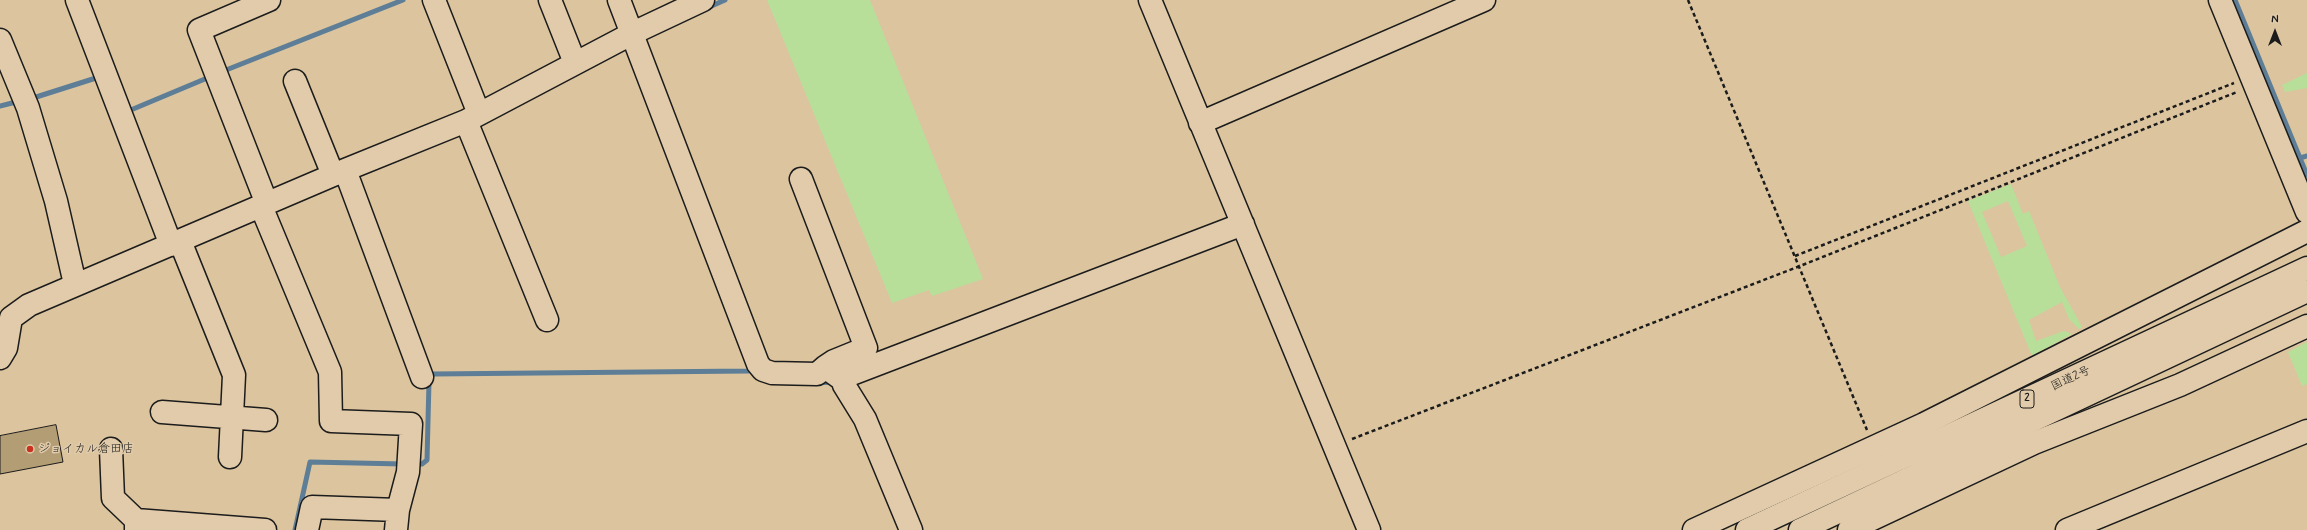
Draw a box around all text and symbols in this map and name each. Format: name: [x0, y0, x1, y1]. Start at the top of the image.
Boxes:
north arrow: [2255, 12, 2295, 52]
text: N: [2271, 13, 2279, 27]
street label: 国道2号: [2049, 364, 2093, 394]
road number: 2: [2020, 390, 2034, 408]
place label: ジョイカル倉田店: [38, 442, 134, 456]
marker: ジョイカル倉田店: [25, 444, 35, 454]

